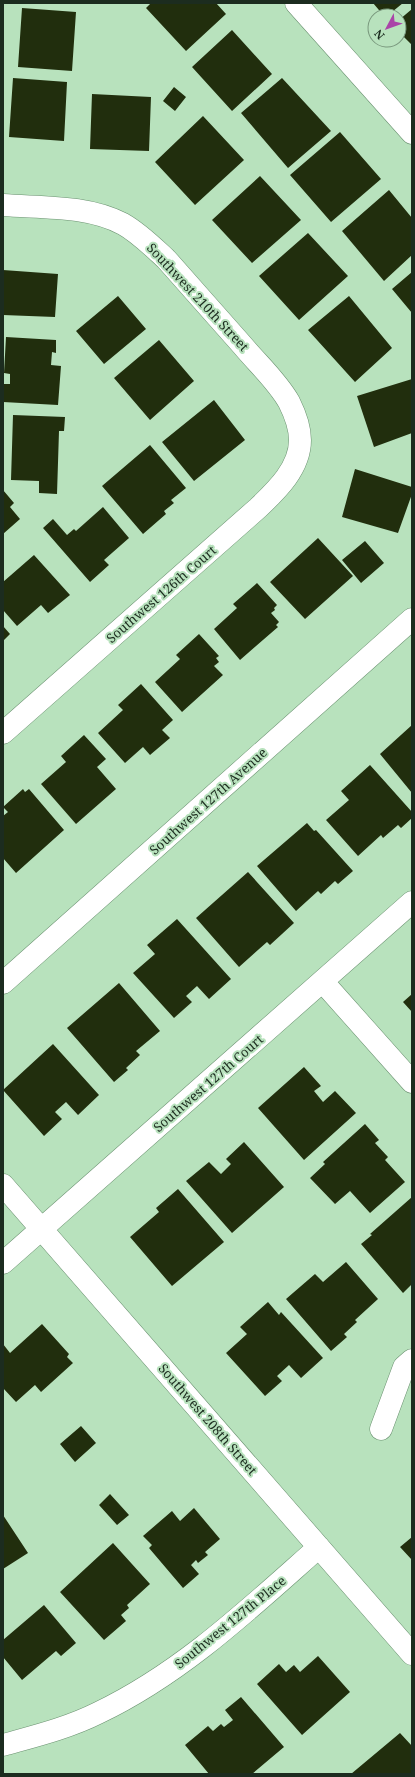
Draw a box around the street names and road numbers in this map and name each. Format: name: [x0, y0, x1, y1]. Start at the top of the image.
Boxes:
street label: Southwest 210th Street: [143, 239, 253, 355]
street label: Southwest 126th Court: [102, 541, 220, 647]
street label: Southwest 127th Avenue: [145, 743, 271, 859]
street label: Southwest 127th Court: [149, 1030, 267, 1136]
street label: Southwest 208th Street: [155, 1360, 262, 1479]
street label: Southwest 127th Place: [171, 1571, 289, 1672]

